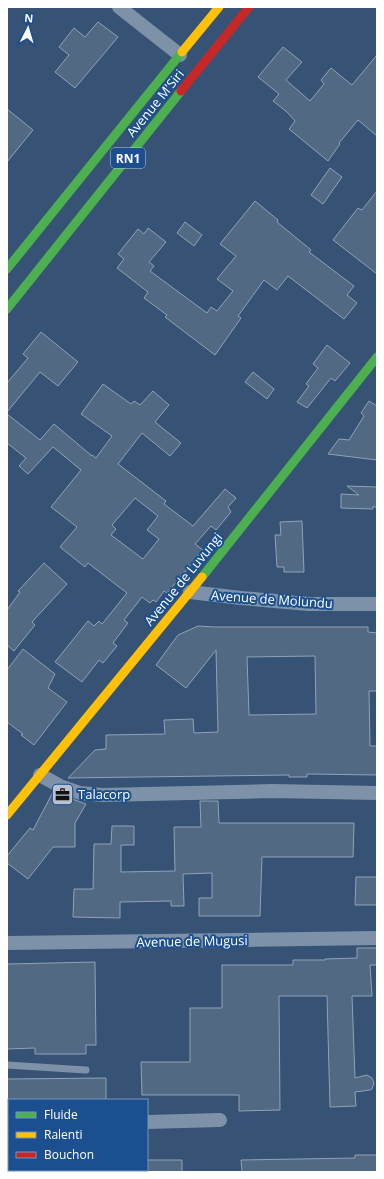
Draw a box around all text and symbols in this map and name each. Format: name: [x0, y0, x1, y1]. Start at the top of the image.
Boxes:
north arrow: [8, 8, 48, 48]
text: N: [24, 10, 34, 25]
street label: Avenue M'Siri: [122, 65, 188, 141]
road number: RN1: [111, 148, 145, 168]
street label: Avenue de Luvungi: [140, 529, 226, 629]
street label: Avenue de Molundu: [211, 586, 333, 612]
office icon: Talacorp: [50, 781, 76, 807]
place label: Talacorp: [78, 785, 130, 803]
street label: Avenue de Mugusi: [136, 931, 248, 951]
legend: [8, 1099, 148, 1171]
text: Fluide: [44, 1106, 78, 1123]
text: Ralenti: [44, 1126, 83, 1143]
text: Bouchon: [44, 1146, 94, 1163]

